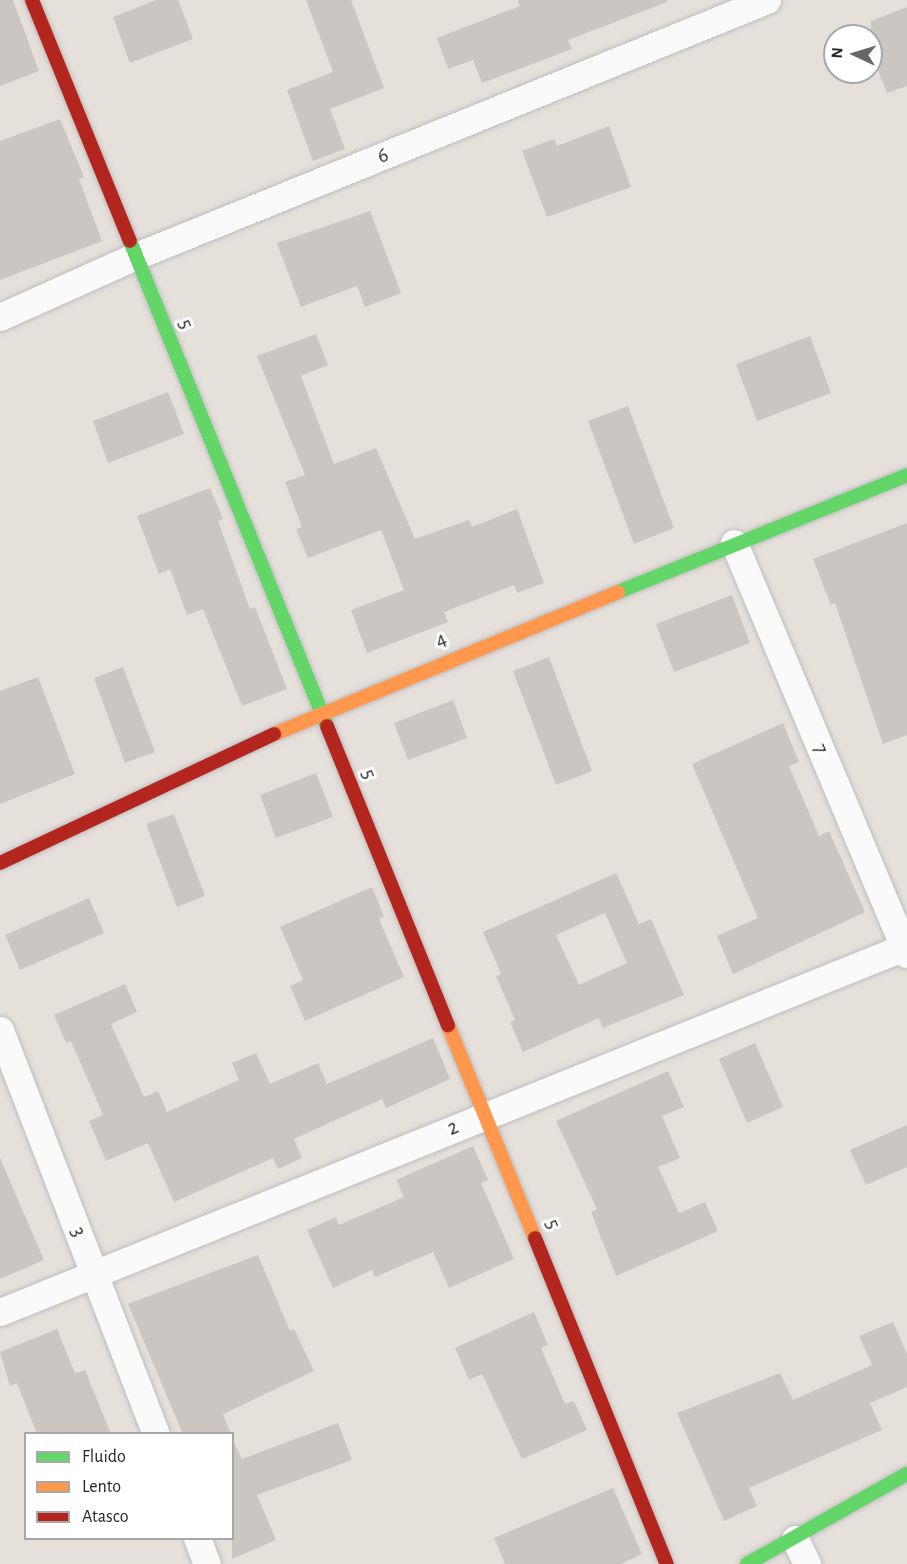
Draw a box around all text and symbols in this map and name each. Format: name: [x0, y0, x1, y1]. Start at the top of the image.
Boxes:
north arrow: [823, 24, 883, 84]
text: N: [829, 47, 845, 59]
street label: 6: [374, 142, 392, 170]
street label: 5: [173, 315, 199, 333]
street label: 4: [432, 626, 450, 654]
street label: 7: [807, 740, 833, 758]
street label: 5: [356, 765, 382, 783]
street label: 2: [444, 1115, 462, 1141]
street label: 5: [540, 1215, 566, 1233]
street label: 3: [65, 1223, 91, 1241]
legend: [24, 1432, 234, 1540]
text: Fluido: [82, 1448, 126, 1466]
text: Lento: [82, 1478, 121, 1496]
text: Atasco: [82, 1508, 129, 1526]

